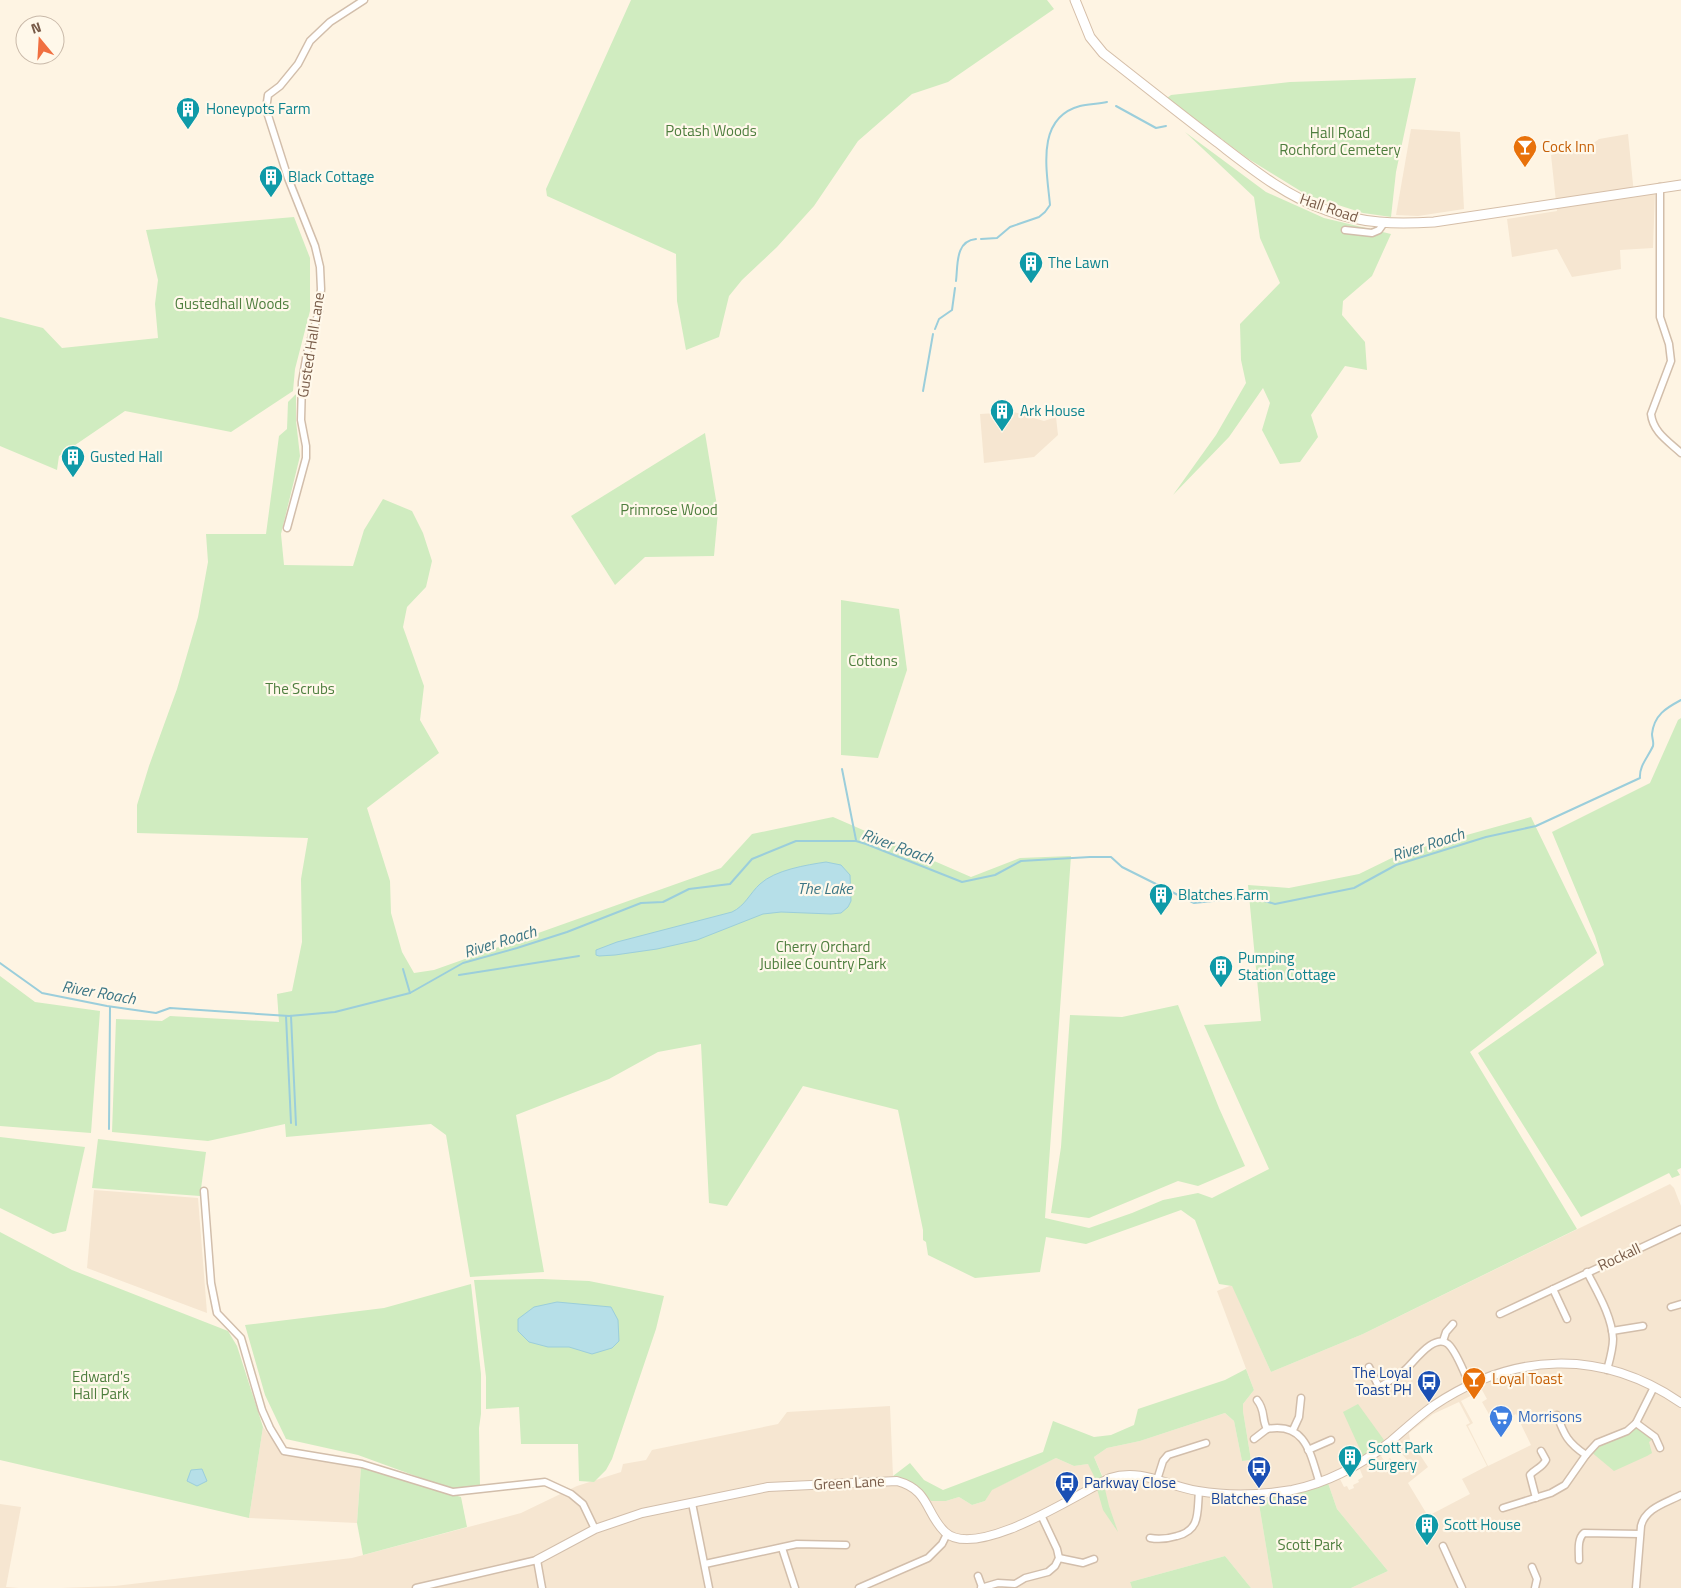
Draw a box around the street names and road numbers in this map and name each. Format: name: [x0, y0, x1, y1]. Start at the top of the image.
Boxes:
street label: Hall Road: [1297, 187, 1361, 228]
street label: Gusted Hall Lane: [291, 291, 330, 399]
street label: Rockall: [1593, 1237, 1644, 1277]
street label: Green Lane: [813, 1469, 885, 1496]

